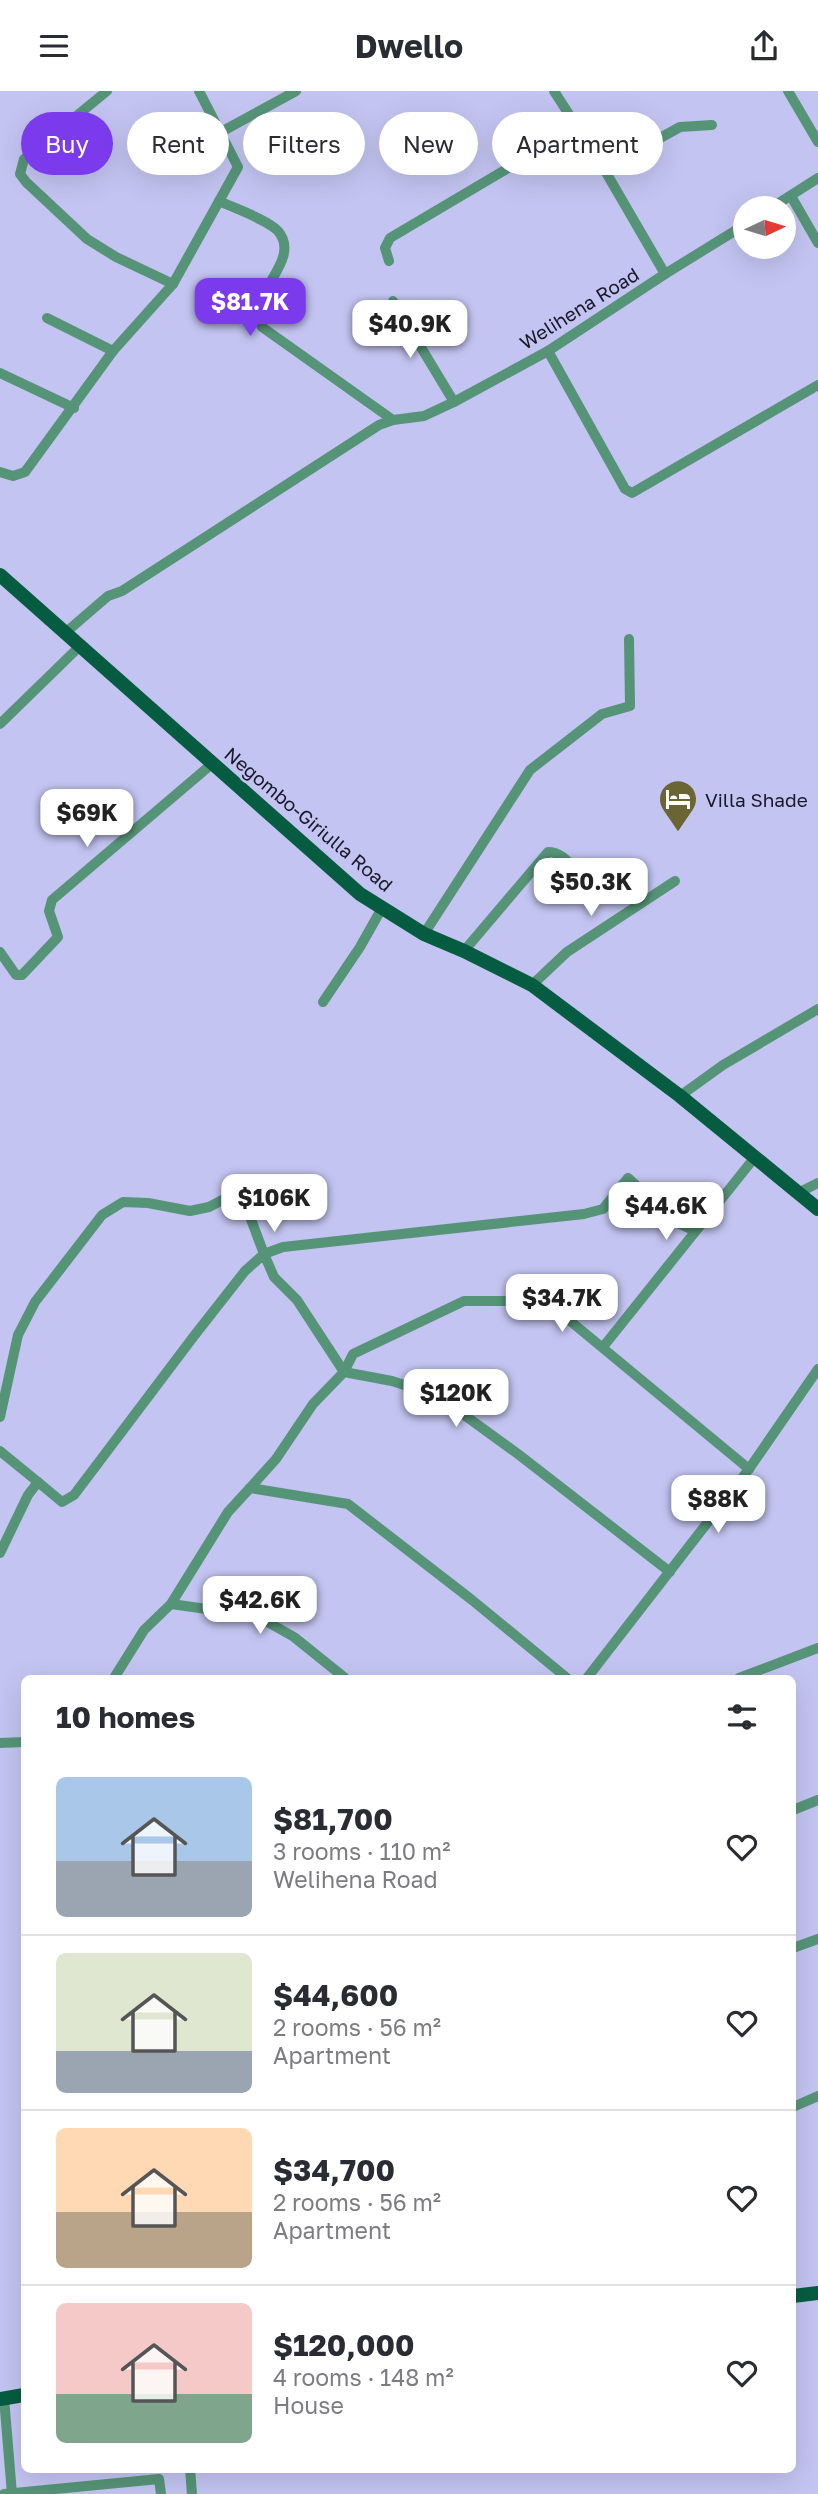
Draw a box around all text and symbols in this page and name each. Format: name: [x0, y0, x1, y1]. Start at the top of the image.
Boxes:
icon: menu: [35, 27, 73, 65]
text: Dwello: [355, 27, 463, 65]
icon: share: [745, 27, 783, 65]
chip: Buy: [21, 112, 113, 175]
chip: Rent: [127, 112, 229, 175]
chip: Filters: [243, 112, 365, 175]
chip: New: [379, 112, 478, 175]
chip: Apartment: [492, 112, 663, 175]
north arrow: [733, 196, 796, 259]
map controls: [733, 196, 796, 259]
street label: Welihena Road: [515, 262, 643, 354]
pin: $81.7K: [193, 279, 307, 338]
text: $81.7K: [211, 287, 289, 315]
pin: $40.9K: [353, 301, 467, 360]
text: $40.9K: [368, 309, 452, 337]
street label: Negombo-Giriulla Road: [220, 742, 398, 896]
hotel icon: Villa Shade: [657, 778, 699, 833]
place label: Villa Shade: [705, 788, 808, 811]
pin: $69K: [46, 789, 128, 849]
text: $69K: [56, 798, 118, 826]
pin: $50.3K: [534, 859, 648, 918]
text: $50.3K: [550, 867, 632, 895]
pin: $106K: [225, 1175, 323, 1234]
text: $106K: [237, 1183, 311, 1211]
pin: $44.6K: [609, 1183, 723, 1242]
text: $44.6K: [625, 1191, 707, 1219]
pin: $34.7K: [505, 1275, 619, 1334]
text: $34.7K: [522, 1283, 602, 1311]
pin: $120K: [407, 1369, 505, 1429]
text: $120K: [420, 1378, 492, 1406]
pin: $88K: [677, 1475, 759, 1535]
text: $88K: [687, 1484, 749, 1512]
pin: $42.6K: [203, 1577, 317, 1636]
text: $42.6K: [219, 1585, 301, 1613]
icon: filters: [723, 1698, 761, 1736]
text: 10 homes: [56, 1699, 195, 1735]
text: $81,700: [273, 1801, 393, 1837]
icon: home: [112, 1805, 196, 1889]
icon: heart: [723, 1828, 761, 1866]
text: 3 rooms · 110 m²: [273, 1837, 450, 1865]
text: Welihena Road: [273, 1865, 438, 1893]
text: $44,600: [273, 1977, 398, 2013]
icon: home: [112, 1981, 196, 2065]
icon: heart: [723, 2004, 761, 2042]
text: 2 rooms · 56 m²: [273, 2013, 441, 2041]
text: Apartment: [273, 2041, 391, 2069]
text: $34,700: [273, 2152, 395, 2188]
icon: home: [112, 2156, 196, 2240]
icon: heart: [723, 2179, 761, 2217]
text: 2 rooms · 56 m²: [273, 2188, 441, 2216]
text: Apartment: [273, 2216, 391, 2244]
text: $120,000: [273, 2327, 414, 2363]
icon: home: [112, 2331, 196, 2415]
icon: heart: [723, 2354, 761, 2392]
text: 4 rooms · 148 m²: [273, 2363, 454, 2391]
text: House: [273, 2391, 344, 2419]

